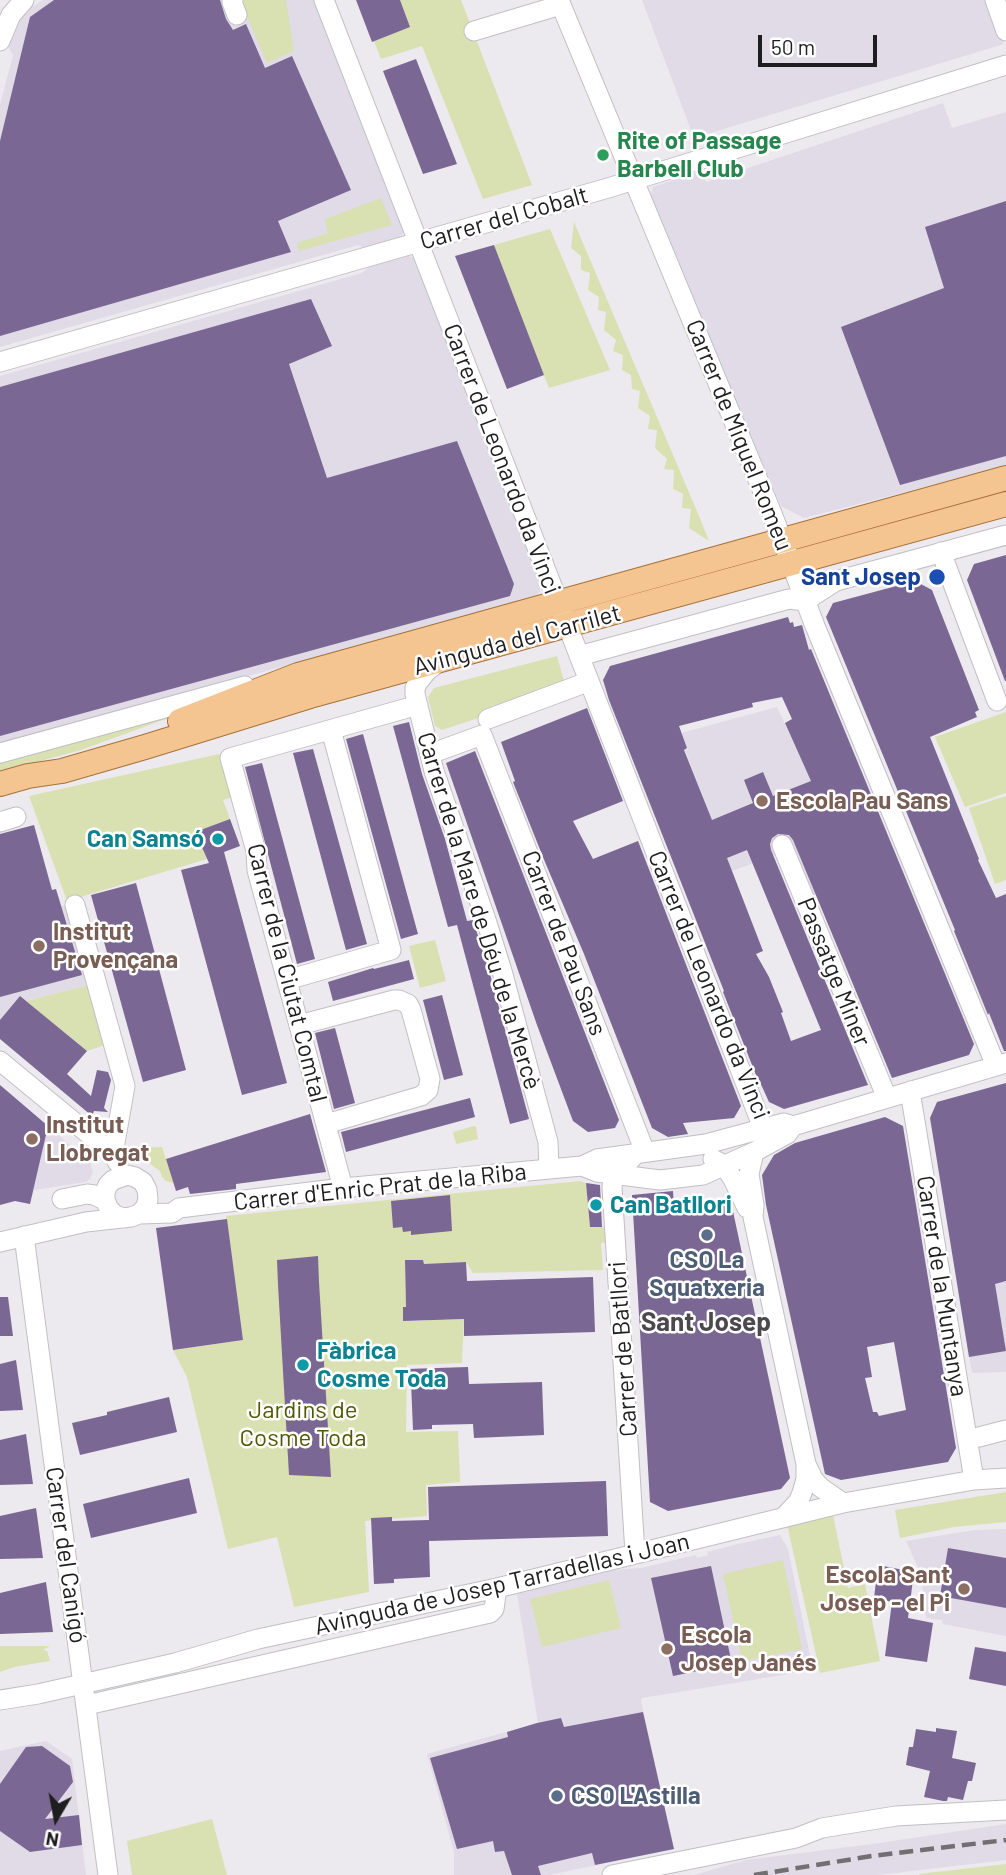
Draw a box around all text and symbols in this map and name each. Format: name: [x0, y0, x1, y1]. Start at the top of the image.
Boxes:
scale bar: [761, 21, 880, 65]
text: 50 m: [771, 34, 815, 59]
place label: Rite of Passage Barbell Club: [617, 127, 782, 183]
marker: Rite of Passage Barbell Club: [595, 147, 611, 163]
street label: Carrer del Cobalt: [416, 180, 592, 256]
street label: Carrer de Miquel Romeu: [679, 315, 799, 555]
street label: Carrer de Leonardo da Vinci: [437, 320, 567, 598]
place label: Sant Josep: [801, 563, 921, 591]
marker: Sant Josep: [927, 567, 947, 587]
street label: Avinguda del Carrilet: [410, 598, 624, 682]
street label: Carrer de la Mare de Déu de la Mercè: [411, 729, 547, 1093]
place label: Escola Pau Sans: [776, 787, 948, 815]
marker: Escola Pau Sans: [754, 793, 770, 809]
place label: Can Samsó: [87, 825, 204, 853]
marker: Can Samsó: [210, 831, 226, 847]
street label: Carrer de la Ciutat Comtal: [241, 841, 333, 1105]
street label: Carrer de Pau Sans: [515, 846, 613, 1040]
street label: Carrer de Leonardo da Vinci: [642, 846, 776, 1124]
street label: Passatge Miner: [791, 893, 877, 1051]
place label: Institut Provençana: [53, 918, 178, 974]
marker: Institut Provençana: [31, 938, 47, 954]
place label: Institut Llobregat: [46, 1111, 149, 1167]
marker: Institut Llobregat: [24, 1131, 40, 1147]
street label: Carrer d'Enric Prat de la Riba: [232, 1157, 528, 1217]
street label: Carrer de la Muntanya: [910, 1173, 974, 1399]
place label: Can Batllori: [610, 1191, 732, 1219]
marker: Can Batllori: [588, 1197, 604, 1213]
marker: CSO La Squatxeria: [699, 1227, 715, 1243]
place label: CSO La Squatxeria: [649, 1246, 765, 1302]
street label: Carrer de Batllori: [603, 1260, 643, 1438]
district label: Sant Josep: [641, 1306, 771, 1338]
place label: Fàbrica Cosme Toda: [317, 1337, 447, 1393]
marker: Fàbrica Cosme Toda: [295, 1357, 311, 1373]
park label: Jardins de Cosme Toda: [240, 1396, 366, 1452]
street label: Carrer del Canigó: [39, 1465, 93, 1645]
street label: Avinguda de Josep Tarradellas i Joan: [312, 1527, 692, 1641]
place label: Escola Sant Josep - el Pi: [820, 1561, 950, 1617]
marker: Escola Sant Josep - el Pi: [956, 1581, 972, 1597]
place label: Escola Josep Janés: [681, 1621, 817, 1677]
marker: Escola Josep Janés: [659, 1641, 675, 1657]
place label: CSO L'Astilla: [571, 1782, 701, 1810]
north arrow: [21, 1784, 91, 1854]
marker: CSO L'Astilla: [549, 1788, 565, 1804]
text: N: [44, 1828, 60, 1853]

